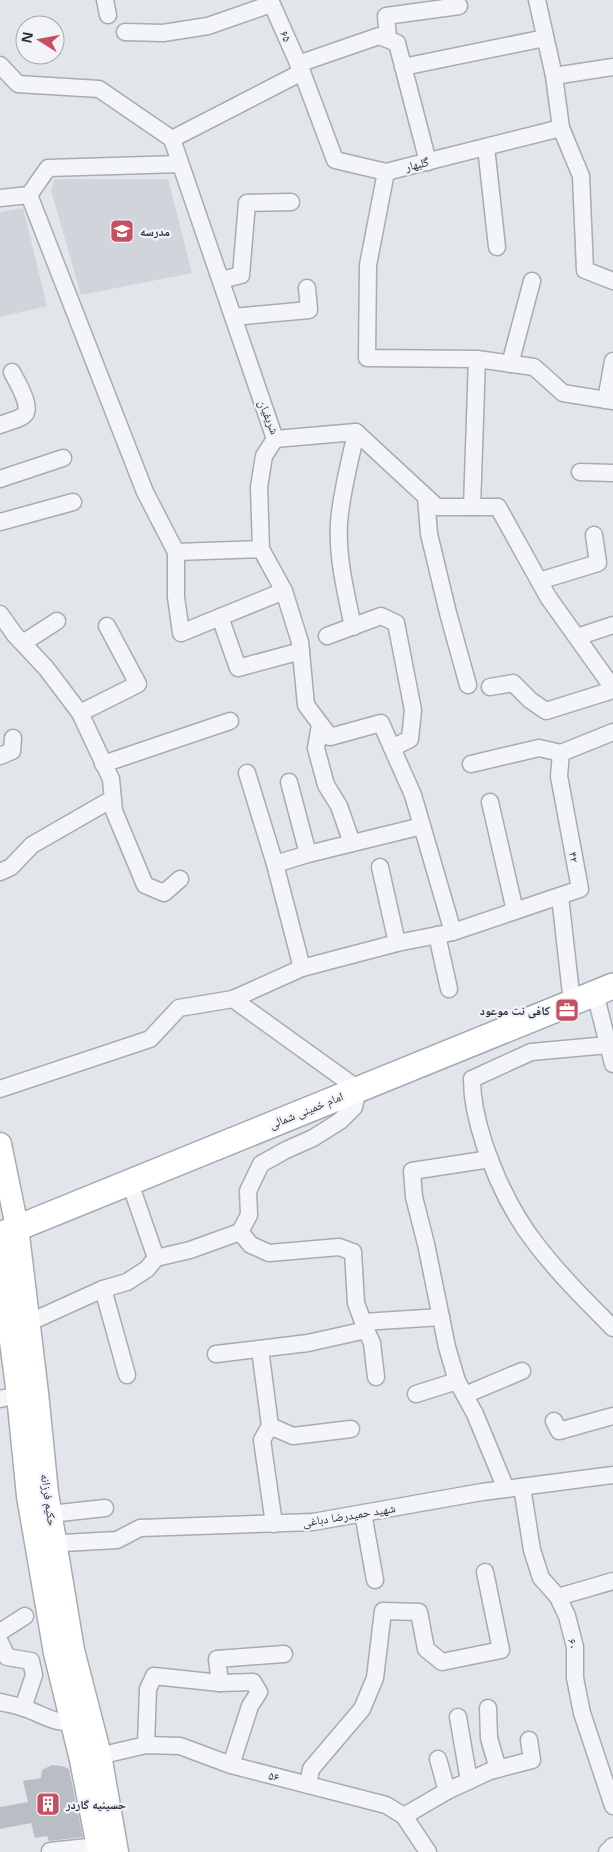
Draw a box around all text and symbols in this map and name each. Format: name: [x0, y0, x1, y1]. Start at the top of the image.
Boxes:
north arrow: [15, 15, 65, 65]
street label: ۶۵: [276, 28, 296, 44]
text: N: [16, 30, 37, 45]
street label: گلبهار: [402, 153, 431, 175]
school or university icon: مدرسه: [109, 218, 135, 244]
place label: مدرسه: [140, 223, 170, 240]
street label: شریفیان: [254, 397, 284, 437]
street label: ۴۲: [565, 850, 583, 864]
office icon: کافی نت موعود: [554, 997, 580, 1023]
place label: کافی نت موعود: [480, 1002, 551, 1019]
street label: امام خمینی شمالی: [266, 1087, 346, 1133]
street label: حکیم فرزانه: [37, 1473, 61, 1528]
street label: شهید حمیدرضا دباغی: [301, 1499, 397, 1531]
street label: ۶۰: [564, 1637, 582, 1651]
street label: ۵۶: [267, 1766, 281, 1786]
building icon: حسینیه گاردر: [35, 1791, 61, 1817]
place label: حسینیه گاردر: [65, 1796, 126, 1813]

